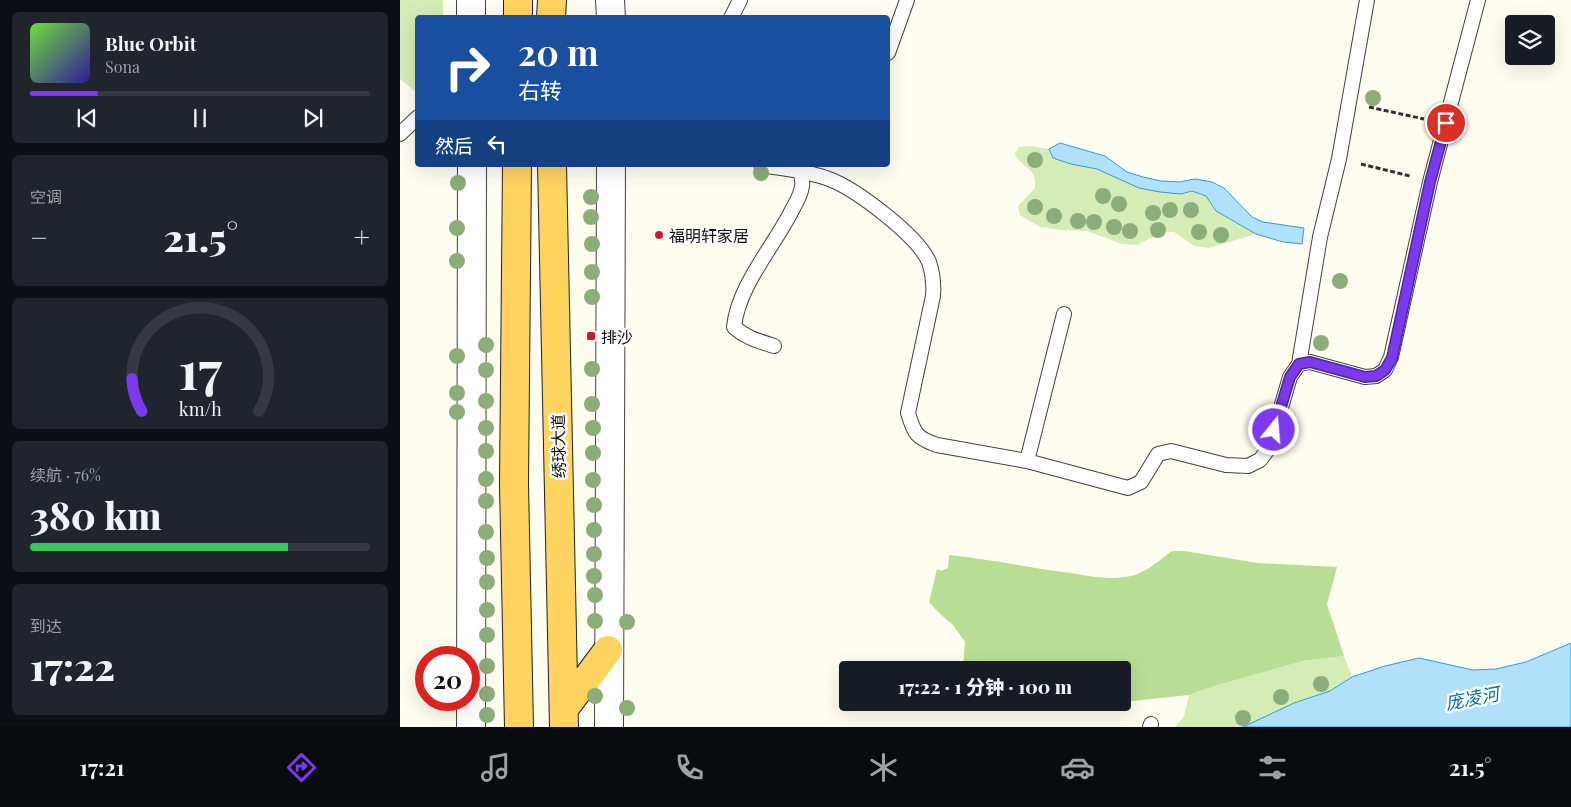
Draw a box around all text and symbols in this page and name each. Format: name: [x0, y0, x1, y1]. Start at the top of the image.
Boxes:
map controls: [1505, 15, 1555, 65]
button: layers: [1505, 15, 1555, 65]
text: 20 m: [518, 28, 599, 75]
text: Blue Orbit: [105, 30, 196, 56]
icon: right: [435, 35, 500, 100]
text: Sona: [105, 56, 140, 77]
text: 右转: [518, 75, 562, 105]
pin: [1425, 102, 1467, 144]
icon: previous: [73, 104, 101, 132]
icon: pause: [186, 104, 214, 132]
icon: next: [299, 104, 327, 132]
icon: arrive: [1432, 109, 1460, 137]
icon: left: [483, 130, 511, 158]
text: 然后: [435, 132, 473, 158]
text: 空调: [30, 186, 62, 207]
text: 21.5°: [164, 211, 238, 262]
text: −: [30, 218, 48, 255]
text: +: [354, 218, 370, 255]
place label: 福明轩家居: [669, 225, 749, 246]
marker: 福明轩家居: [653, 229, 665, 241]
place label: 排沙: [601, 326, 633, 347]
marker: 排沙: [585, 330, 597, 342]
text: 17: [178, 334, 222, 403]
text: km/h: [179, 397, 222, 420]
position arrow: [1247, 403, 1299, 455]
street label: 绣球大道: [547, 414, 569, 478]
text: 续航 · 76%: [30, 464, 101, 485]
text: 380 km: [30, 489, 162, 540]
text: 到达: [30, 615, 62, 636]
text: 17:22: [30, 640, 115, 691]
speed limit sign: 20: [415, 646, 480, 711]
text: 17:22 · 1 分钟 · 100 m: [898, 673, 1072, 699]
water label: 庞凌河: [1443, 680, 1504, 715]
icon: directions: [284, 750, 319, 785]
icon: music: [478, 750, 513, 785]
icon: phone: [672, 750, 707, 785]
icon: climate: [866, 750, 901, 785]
icon: car: [1060, 750, 1095, 785]
icon: filters: [1255, 750, 1290, 785]
text: 17:21: [80, 752, 124, 782]
text: 21.5°: [1449, 752, 1491, 782]

